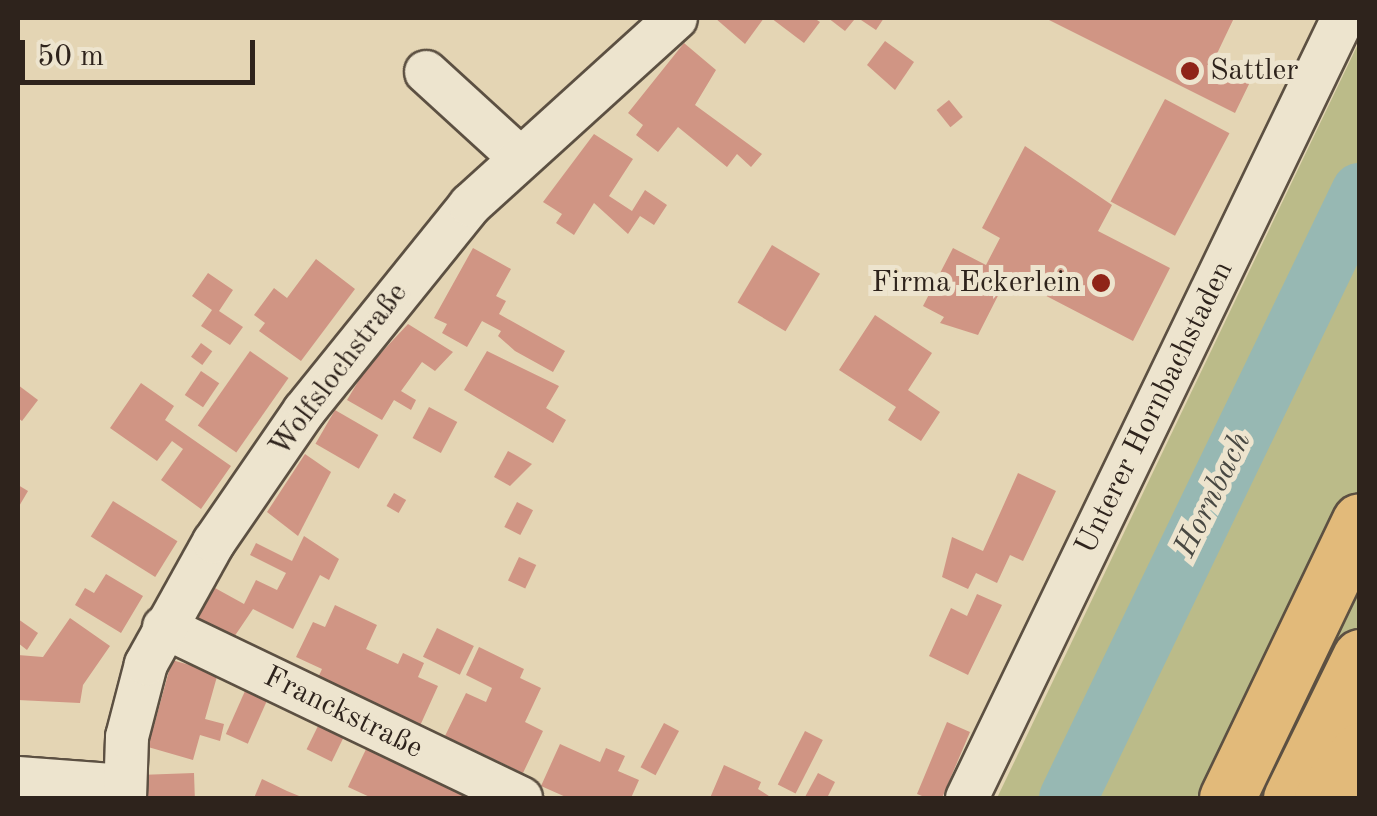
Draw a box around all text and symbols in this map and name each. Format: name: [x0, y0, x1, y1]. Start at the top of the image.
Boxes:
scale bar: [25, 20, 260, 82]
text: 50 m: [37, 42, 104, 72]
place label: Sattler: [1210, 53, 1299, 89]
marker: Sattler: [1179, 60, 1201, 82]
street label: Unterer Hornbachstaden: [1068, 256, 1242, 560]
place label: Firma Eckerlein: [872, 265, 1081, 301]
marker: Firma Eckerlein: [1090, 272, 1112, 294]
street label: Wolfslochstraße: [262, 276, 416, 464]
water label: Hornbach: [1167, 426, 1261, 564]
street label: Franckstraße: [258, 659, 428, 767]

